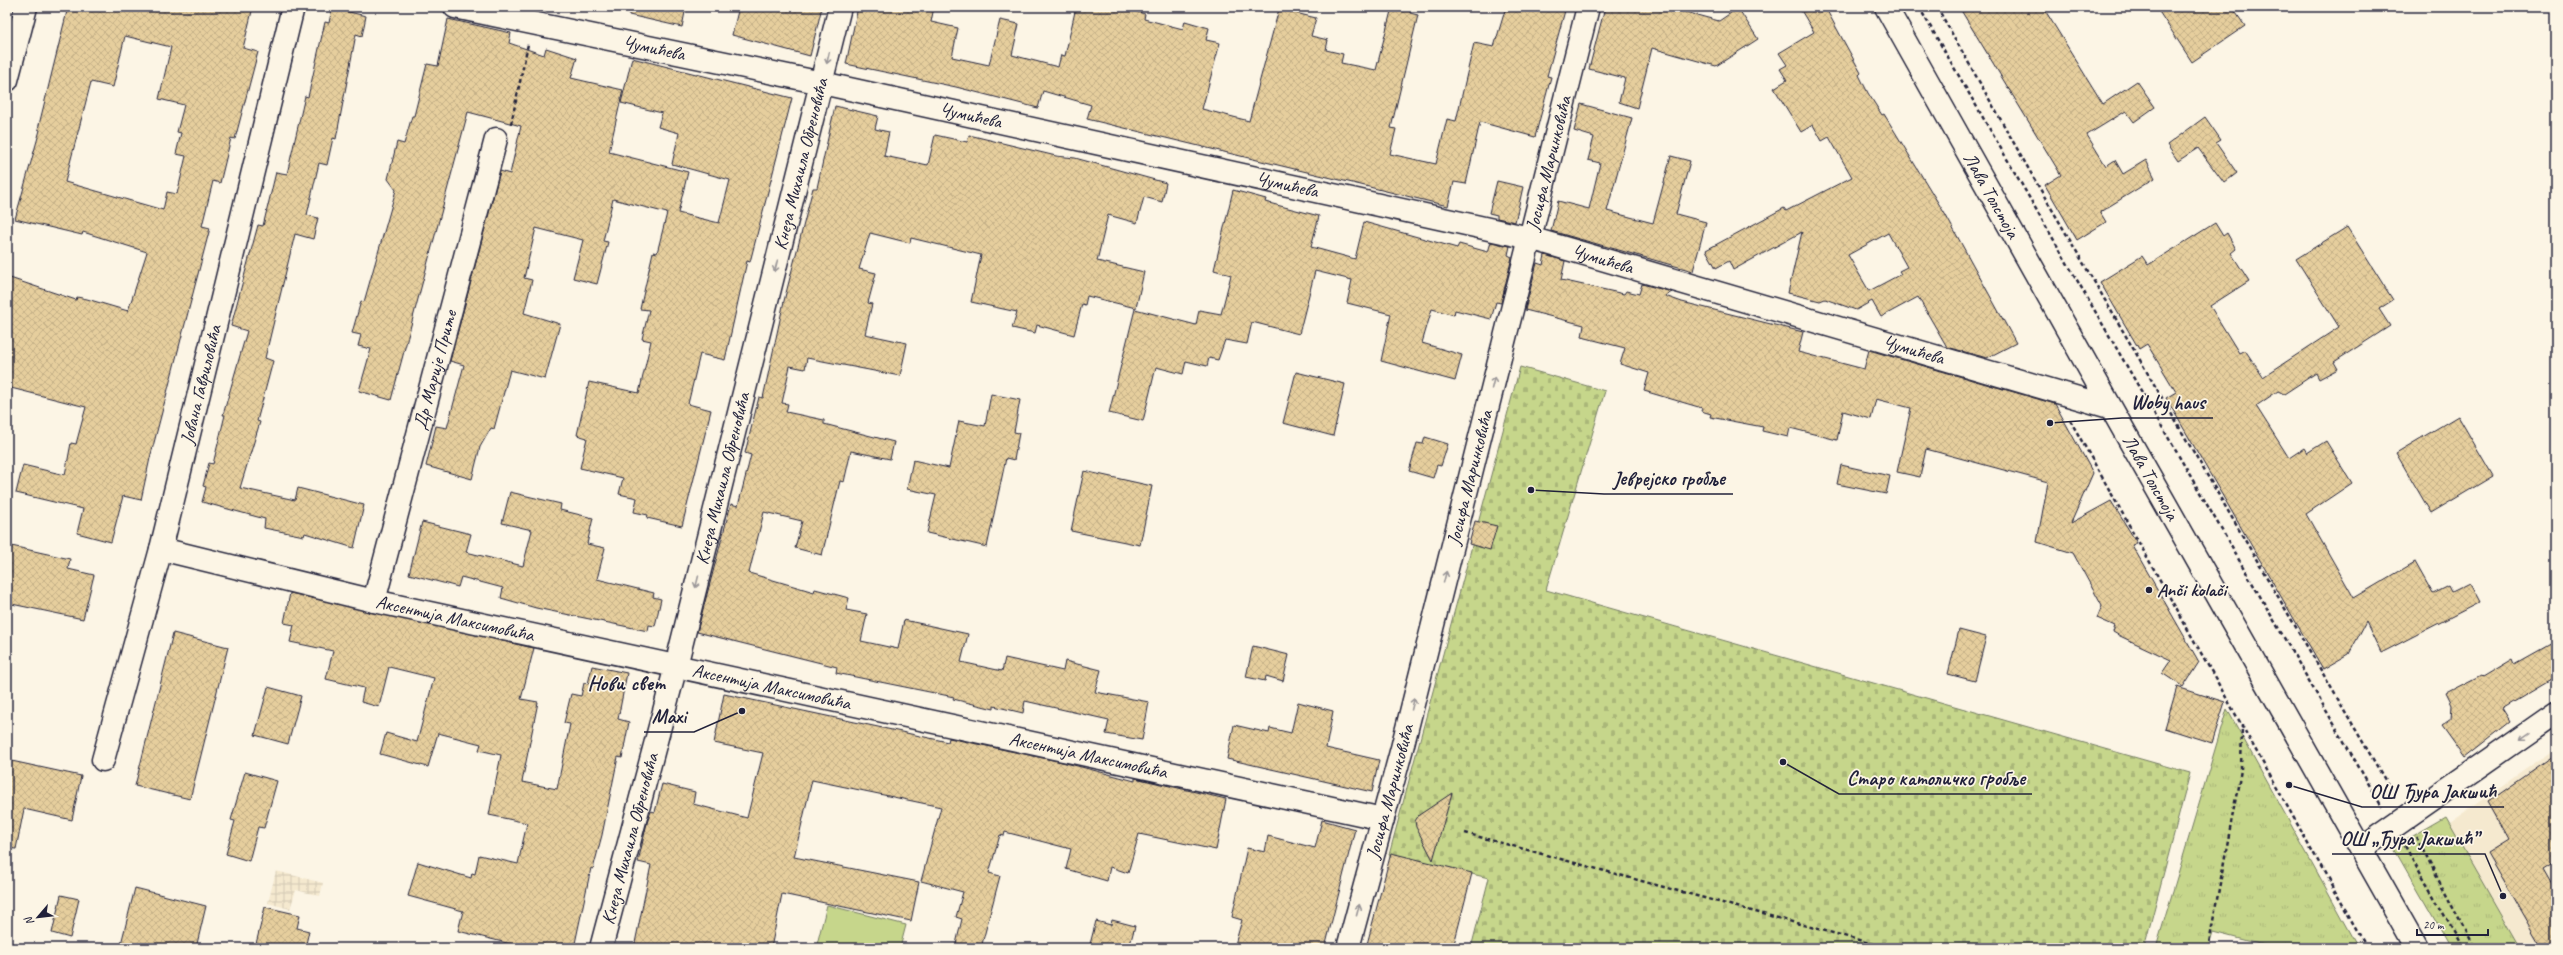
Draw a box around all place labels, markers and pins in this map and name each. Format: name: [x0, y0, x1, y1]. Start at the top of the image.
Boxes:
callout: Woby haus: [2122, 386, 2213, 418]
callout: Јеврејско гробље: [1604, 462, 1733, 494]
place label: Anči kolači: [2157, 578, 2228, 602]
marker: Anči kolači: [2144, 585, 2154, 595]
callout: Maxi: [644, 700, 694, 732]
callout: Старо католичко гробље: [1839, 762, 2032, 794]
callout: ОШ Ђура Јакшић: [2362, 775, 2504, 807]
callout: ОШ „Ђура Јакшић”: [2332, 822, 2485, 854]

